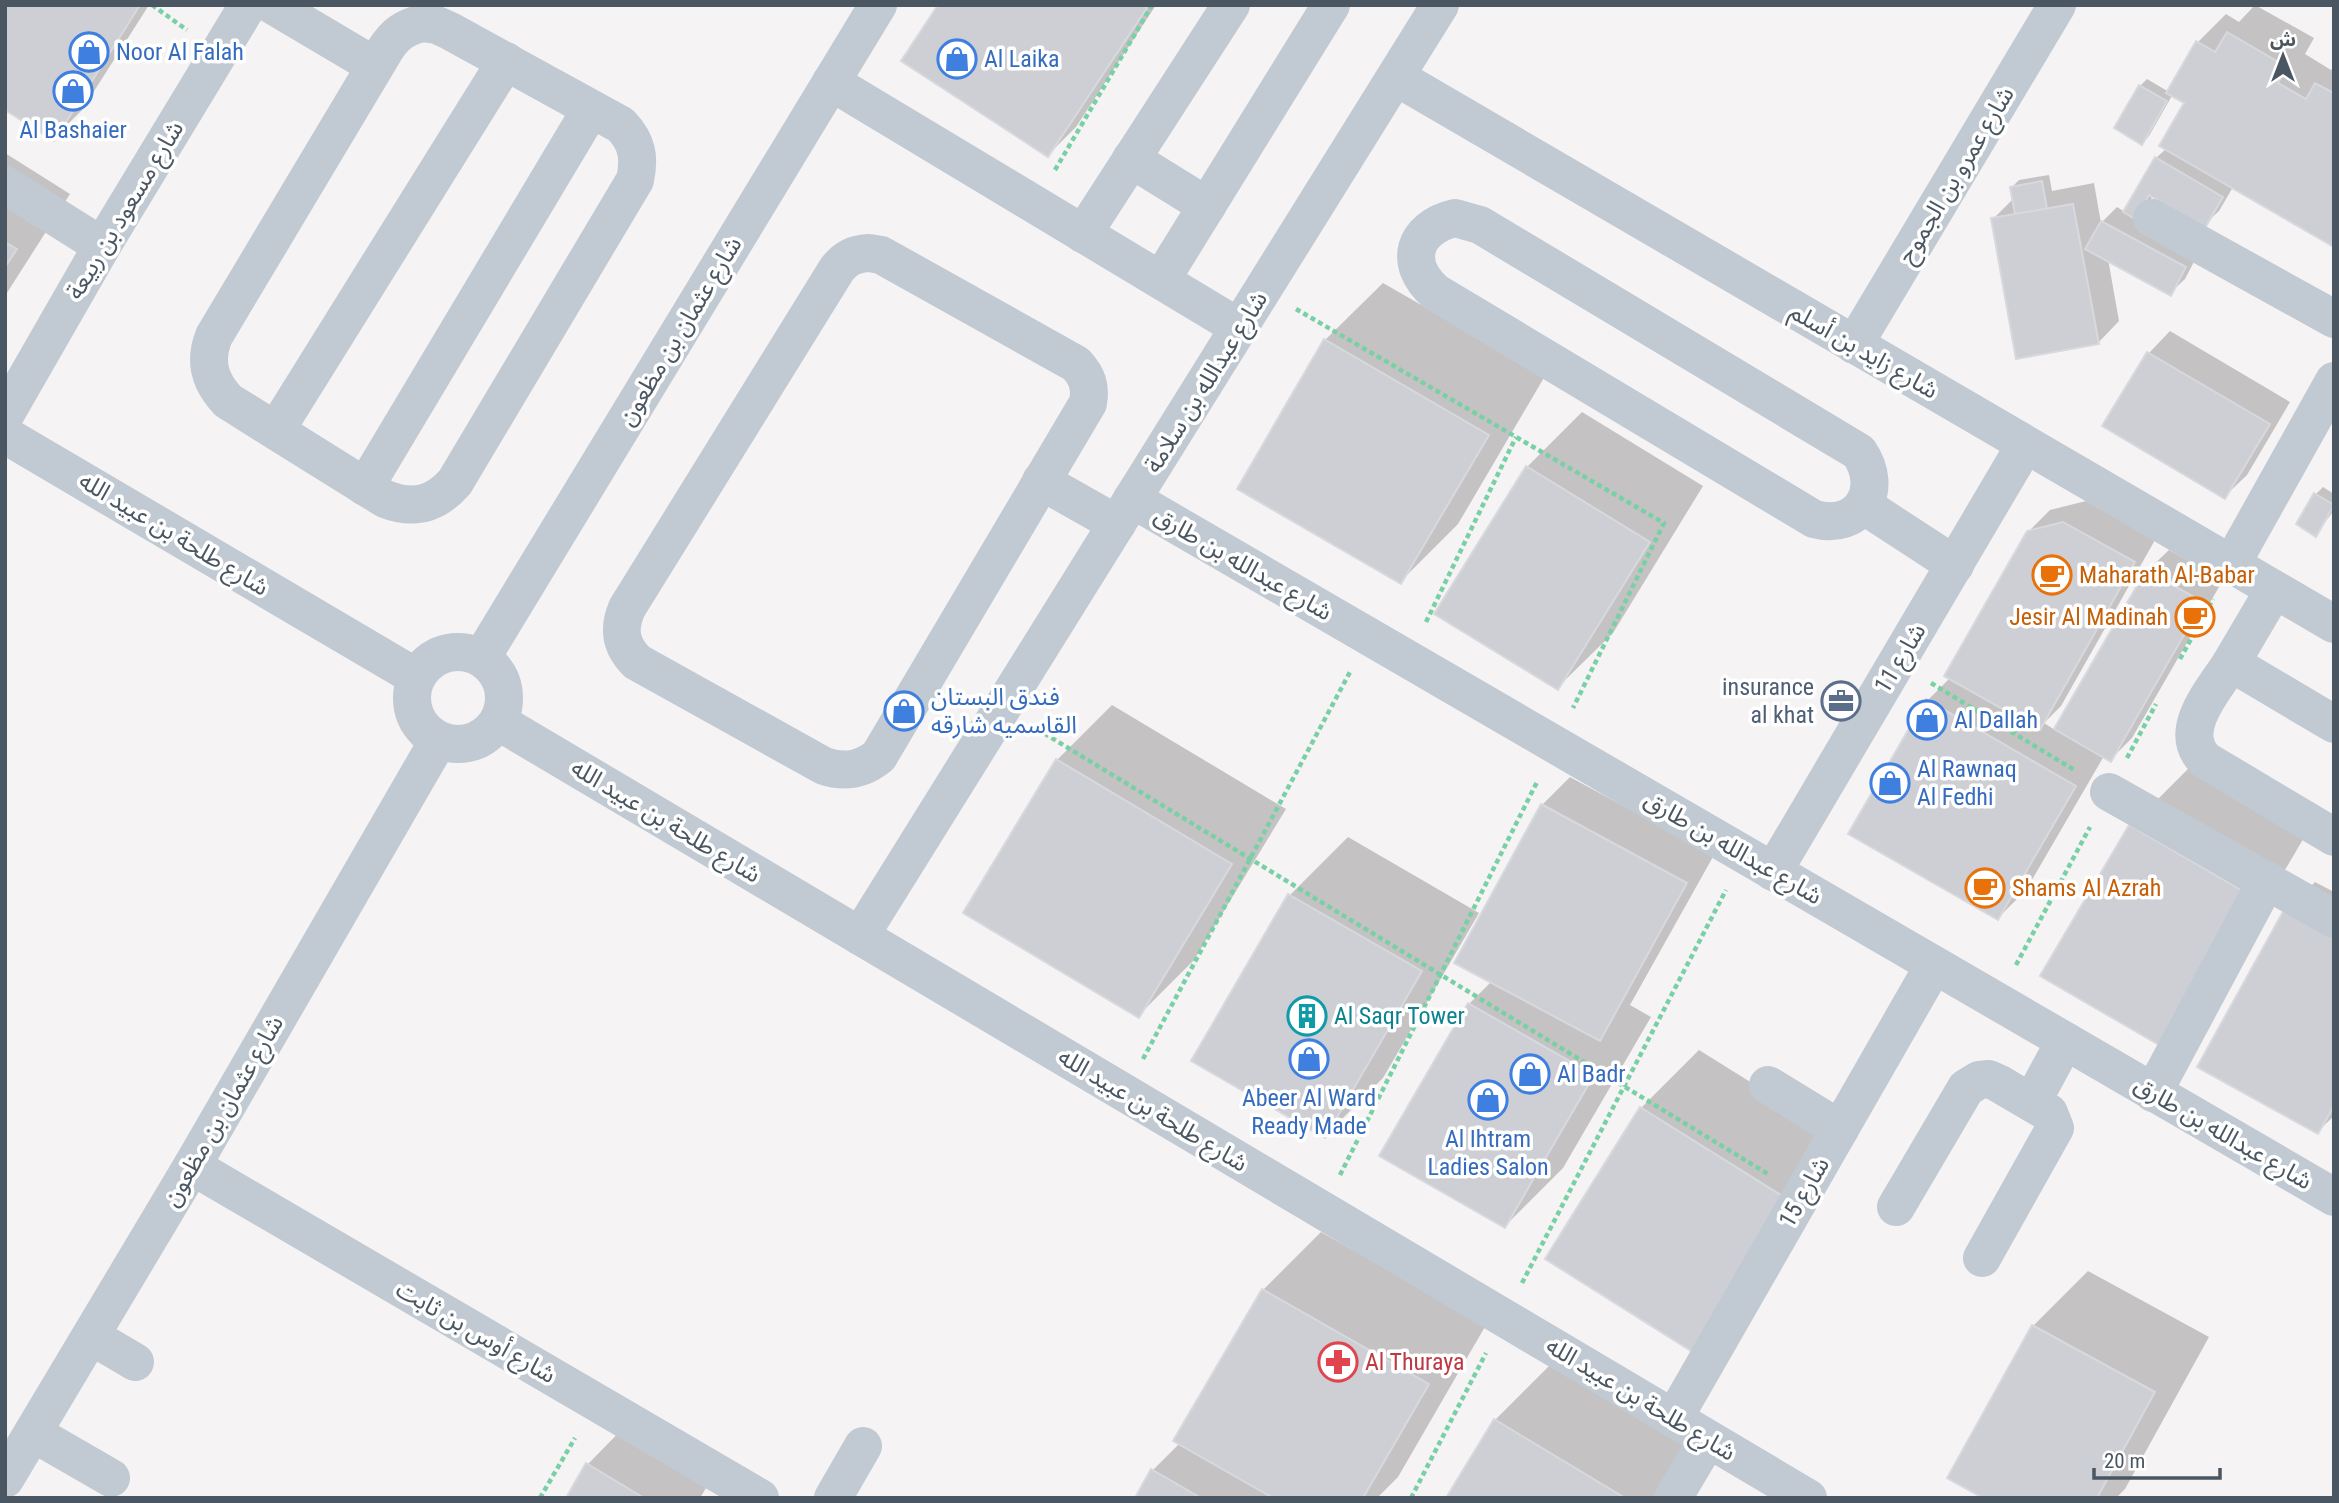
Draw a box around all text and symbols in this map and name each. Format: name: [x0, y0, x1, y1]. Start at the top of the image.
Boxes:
north arrow: [2248, 21, 2318, 91]
text: ش: [2270, 28, 2296, 51]
shop icon: Noor Al Falah: [68, 31, 110, 73]
place label: Noor Al Falah: [116, 38, 244, 66]
shop icon: Al Laika: [936, 38, 978, 80]
place label: Al Laika: [984, 45, 1060, 73]
shop icon: Al Bashaier: [52, 70, 94, 112]
street label: شارع عمرو بن الجموح: [1892, 82, 2022, 270]
place label: Al Bashaier: [19, 116, 127, 144]
street label: شارع مسعود بن ربيعة: [61, 116, 192, 306]
street label: شارع عثمان بن مظعون: [613, 231, 750, 432]
street label: شارع عبدالله بن سلامة: [1139, 286, 1276, 479]
street label: شارع زايد بن أسلم: [1783, 296, 1944, 407]
street label: شارع طلحة بن عبيد الله: [73, 466, 274, 604]
street label: شارع عبدالله بن طارق: [1147, 502, 1337, 629]
cafe icon: Maharath Al-Babar: [2031, 554, 2073, 596]
place label: Maharath Al-Babar: [2079, 561, 2255, 589]
cafe icon: Jesir Al Madinah: [2174, 596, 2216, 638]
place label: Jesir Al Madinah: [2009, 603, 2168, 631]
street label: شارع 11: [1868, 618, 1934, 699]
place label: insurance al khat: [1722, 673, 1814, 729]
office icon: insurance al khat: [1820, 680, 1862, 722]
place label: فندق البستان القاسميه شارقه: [931, 683, 1077, 739]
shop icon: فندق البستان القاسميه شارقه: [883, 690, 925, 732]
shop icon: Al Dallah: [1906, 699, 1948, 741]
place label: Al Dallah: [1954, 706, 2038, 734]
street label: شارع طلحة بن عبيد الله: [565, 753, 766, 891]
place label: Al Rawnaq Al Fedhi: [1917, 755, 2017, 811]
shop icon: Al Rawnaq Al Fedhi: [1869, 762, 1911, 804]
street label: شارع عبدالله بن طارق: [1637, 786, 1827, 913]
cafe icon: Shams Al Azrah: [1964, 867, 2006, 909]
place label: Shams Al Azrah: [2012, 874, 2161, 902]
building icon: Al Saqr Tower: [1286, 995, 1328, 1037]
place label: Al Saqr Tower: [1334, 1002, 1465, 1030]
street label: شارع عثمان بن مظعون: [157, 1011, 292, 1213]
shop icon: Abeer Al Ward Ready Made: [1288, 1038, 1330, 1080]
street label: شارع طلحة بن عبيد الله: [1052, 1042, 1253, 1180]
shop icon: Al Badr: [1509, 1053, 1551, 1095]
place label: Al Badr: [1557, 1060, 1626, 1088]
street label: شارع عبدالله بن طارق: [2127, 1071, 2317, 1198]
shop icon: Al Ihtram Ladies Salon: [1467, 1079, 1509, 1121]
place label: Abeer Al Ward Ready Made: [1242, 1084, 1376, 1140]
place label: Al Ihtram Ladies Salon: [1427, 1125, 1549, 1181]
street label: شارع 15: [1773, 1152, 1838, 1233]
street label: شارع أوس بن ثابت: [390, 1273, 562, 1392]
street label: شارع طلحة بن عبيد الله: [1540, 1331, 1741, 1469]
pharmacy icon: Al Thuraya: [1317, 1341, 1359, 1383]
place label: Al Thuraya: [1365, 1348, 1465, 1376]
scale bar: [2094, 1436, 2220, 1480]
text: 20 m: [2104, 1449, 2145, 1473]

